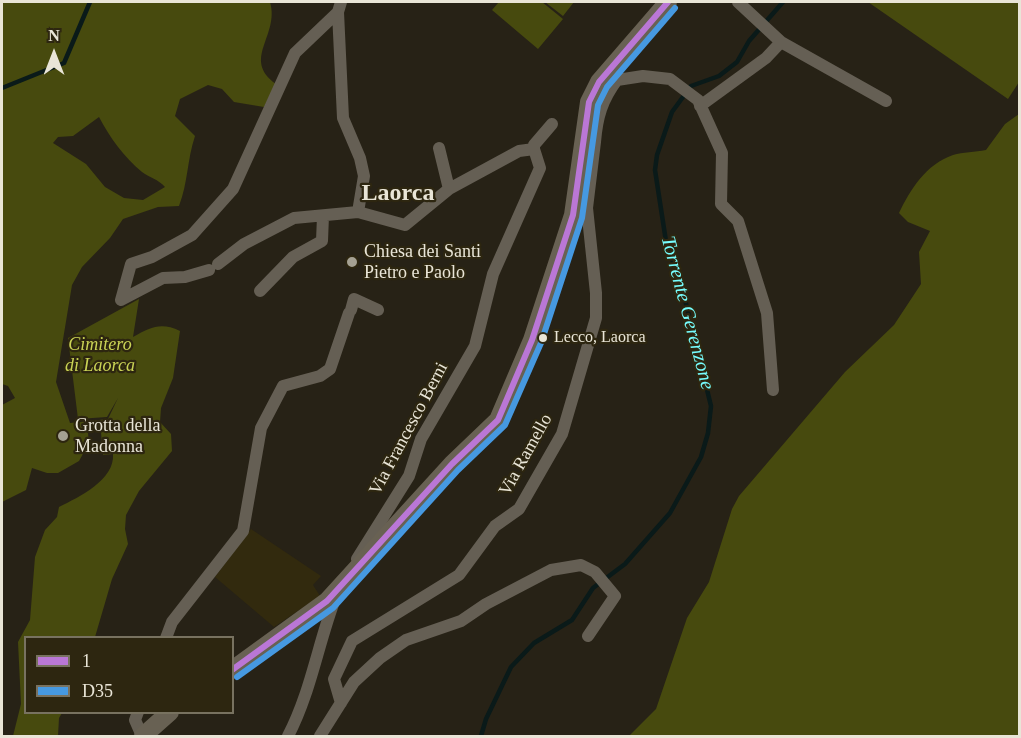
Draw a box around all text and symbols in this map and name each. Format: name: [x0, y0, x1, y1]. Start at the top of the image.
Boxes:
north arrow: [24, 24, 84, 84]
text: N: [48, 27, 60, 44]
district label: Laorca: [362, 180, 434, 208]
water label: Torrente Gerenzone: [655, 233, 719, 393]
place label: Chiesa dei Santi Pietro e Paolo: [364, 241, 481, 284]
marker: Chiesa dei Santi Pietro e Paolo: [345, 255, 359, 269]
place label: Lecco, Laorca: [554, 328, 645, 348]
marker: Lecco, Laorca: [537, 332, 549, 344]
park label: Cimitero di Laorca: [65, 334, 135, 376]
street label: Via Francesco Berni: [365, 359, 453, 499]
street label: Via Ramello: [495, 410, 557, 500]
place label: Grotta della Madonna: [75, 415, 160, 458]
marker: Grotta della Madonna: [56, 429, 70, 443]
legend: [24, 636, 234, 714]
text: 1: [82, 651, 91, 671]
text: D35: [82, 681, 113, 701]

